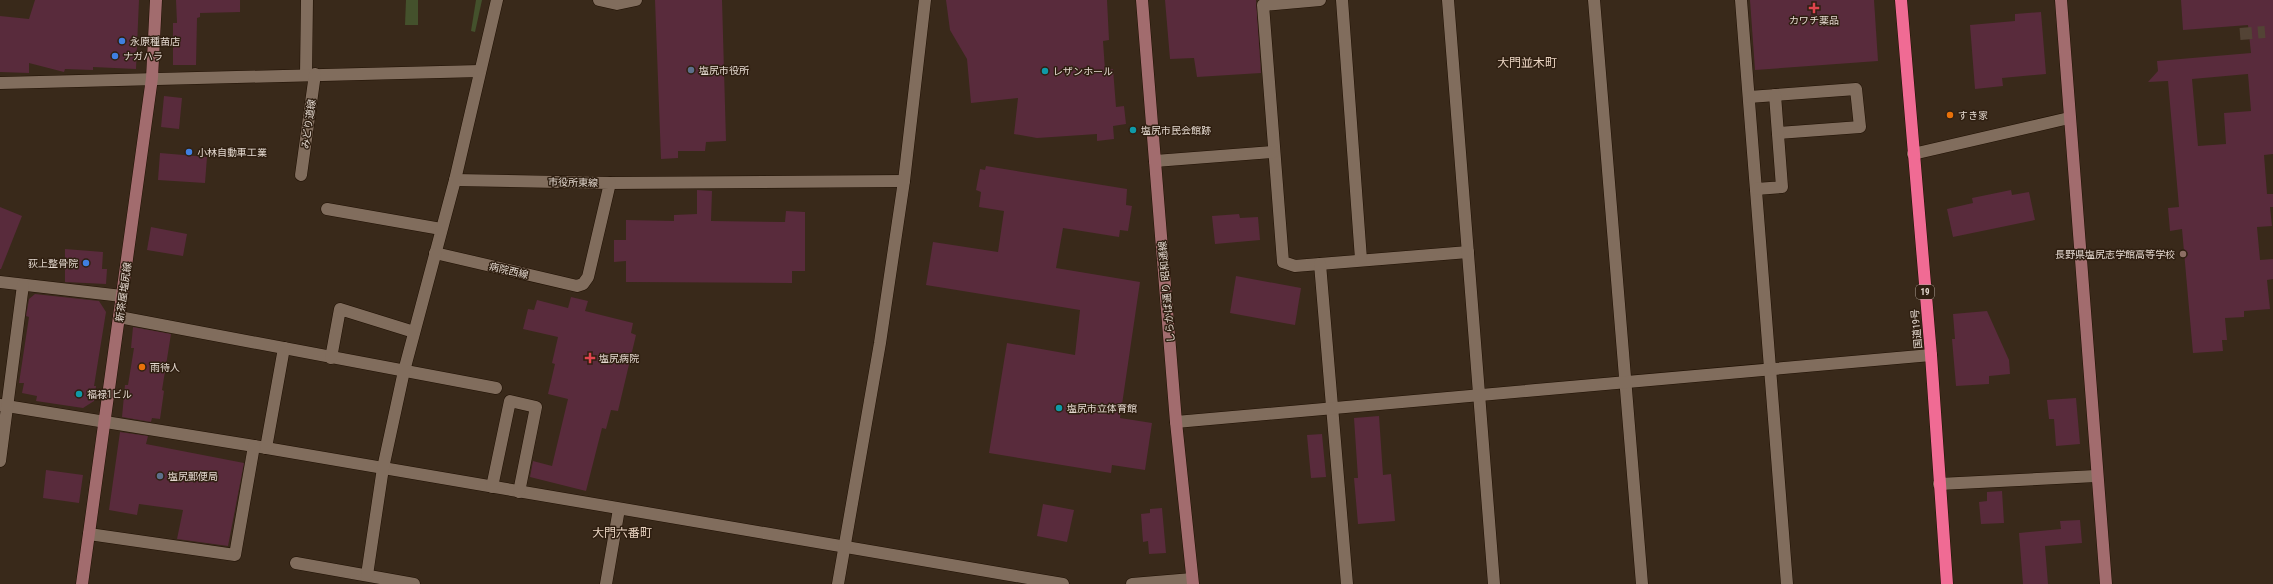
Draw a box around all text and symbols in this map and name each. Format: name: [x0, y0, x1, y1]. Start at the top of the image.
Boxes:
marker: カワチ薬品: [1809, 3, 1819, 13]
place label: カワチ薬品: [1789, 15, 1839, 26]
marker: 永原種苗店: [117, 36, 127, 46]
place label: 永原種苗店: [130, 36, 180, 47]
marker: ナガハラ: [110, 51, 120, 61]
place label: ナガハラ: [123, 51, 163, 62]
district label: 大門並木町: [1497, 56, 1557, 70]
marker: 塩尻市役所: [686, 65, 696, 75]
place label: 塩尻市役所: [699, 65, 749, 76]
marker: レザンホール: [1040, 66, 1050, 76]
place label: レザンホール: [1053, 66, 1113, 77]
street label: みどり道線: [300, 99, 317, 150]
marker: すき家: [1945, 110, 1955, 120]
place label: すき家: [1958, 110, 1988, 121]
marker: 塩尻市民会館跡: [1128, 125, 1138, 135]
place label: 塩尻市民会館跡: [1141, 125, 1211, 136]
marker: 小林自動車工業: [184, 147, 194, 157]
place label: 小林自動車工業: [197, 147, 267, 158]
street label: 市役所東線: [548, 177, 598, 188]
street label: しらかば通り 昭和通線: [1157, 241, 1176, 343]
place label: 長野県塩尻志学館高等学校: [2055, 249, 2175, 260]
marker: 長野県塩尻志学館高等学校: [2178, 249, 2188, 259]
place label: 荻上整骨院: [28, 258, 78, 269]
marker: 荻上整骨院: [81, 258, 91, 268]
street label: 病院西線: [488, 261, 530, 280]
street label: 新茶屋塩尻線: [114, 262, 133, 323]
road number: 19: [1916, 285, 1934, 299]
street label: 国道19号: [1909, 309, 1924, 349]
marker: 塩尻病院: [584, 352, 596, 364]
place label: 塩尻病院: [599, 353, 639, 364]
marker: 雨待人: [137, 362, 147, 372]
place label: 雨待人: [150, 362, 180, 373]
marker: 福禄1ビル: [74, 389, 84, 399]
place label: 福禄1ビル: [87, 389, 132, 400]
marker: 塩尻市立体育館: [1054, 403, 1064, 413]
place label: 塩尻市立体育館: [1067, 403, 1137, 414]
marker: 塩尻郵便局: [155, 471, 165, 481]
place label: 塩尻郵便局: [168, 471, 218, 482]
district label: 大門六番町: [592, 526, 652, 540]

